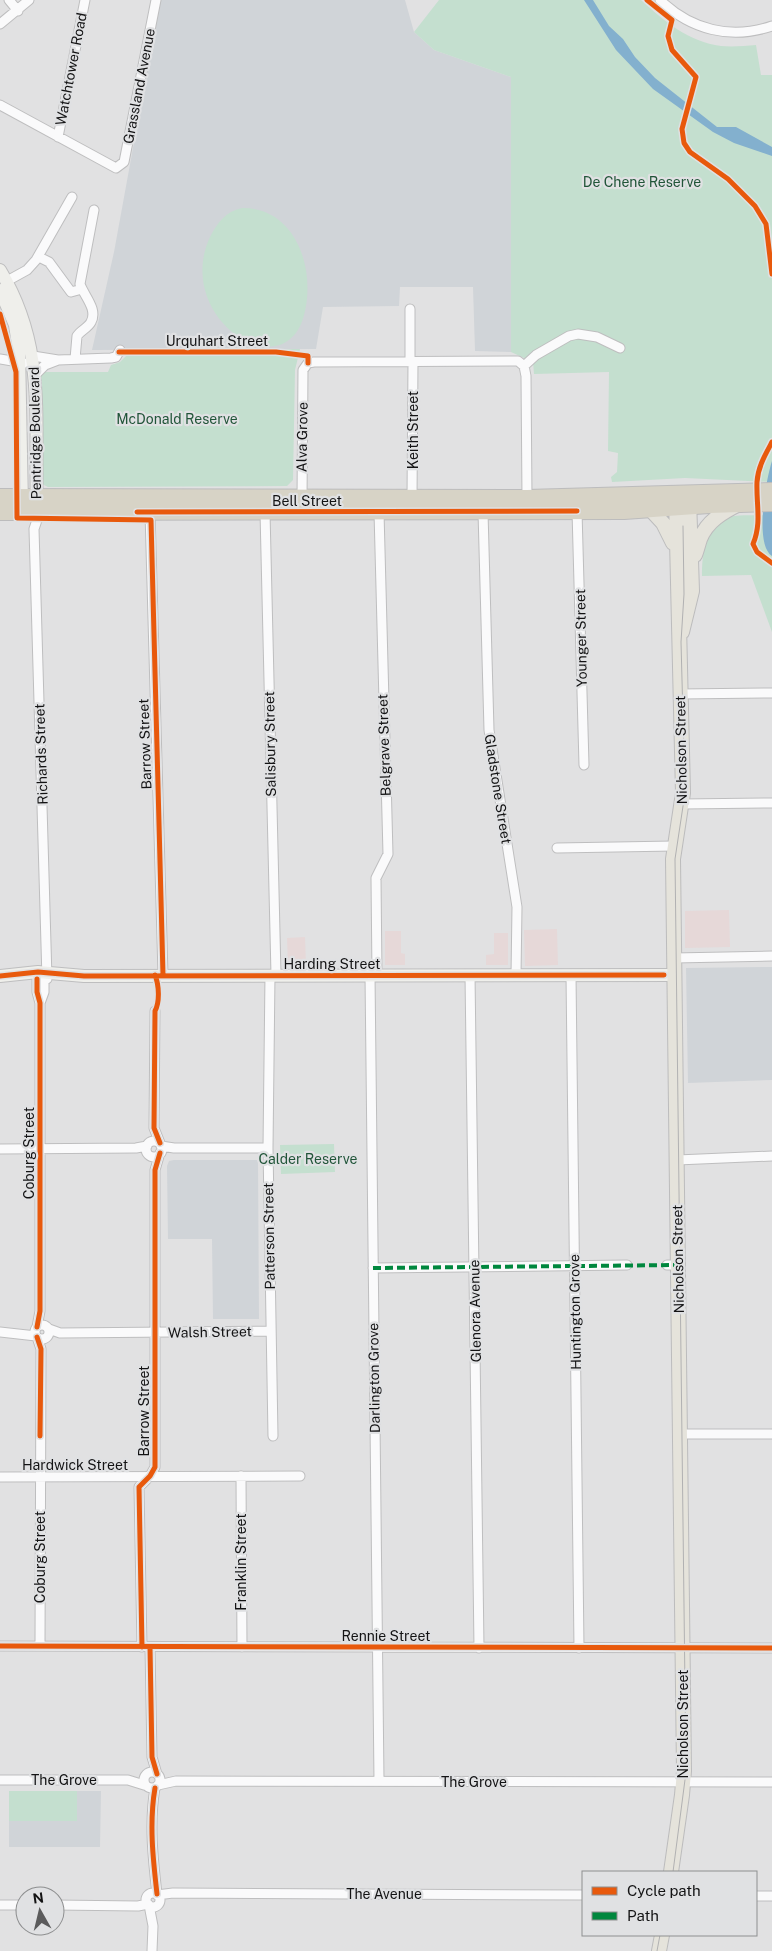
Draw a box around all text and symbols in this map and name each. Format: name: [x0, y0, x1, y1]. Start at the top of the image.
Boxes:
street label: Watchtower Road: [52, 11, 90, 127]
street label: Grassland Avenue: [120, 27, 158, 145]
park label: De Chene Reserve: [583, 174, 701, 190]
street label: Urquhart Street: [166, 333, 268, 349]
street label: Pentridge Boulevard: [26, 367, 44, 499]
street label: Keith Street: [405, 391, 421, 469]
street label: Alva Grove: [293, 402, 311, 472]
park label: McDonald Reserve: [116, 411, 238, 427]
street label: Bell Street: [272, 493, 342, 509]
street label: Younger Street: [572, 589, 590, 687]
street label: Salisbury Street: [261, 691, 279, 797]
street label: Belgrave Street: [374, 694, 394, 796]
street label: Nicholson Street: [672, 695, 690, 805]
street label: Barrow Street: [135, 698, 155, 790]
street label: Richards Street: [31, 703, 51, 805]
street label: Gladstone Street: [481, 733, 515, 845]
street label: Harding Street: [284, 956, 380, 972]
street label: Coburg Street: [21, 1107, 37, 1199]
park label: Calder Reserve: [259, 1151, 358, 1167]
street label: Patterson Street: [260, 1182, 278, 1290]
street label: Nicholson Street: [669, 1204, 687, 1314]
street label: Huntington Grove: [566, 1254, 584, 1370]
street label: Glenora Avenue: [466, 1260, 484, 1362]
street label: Walsh Street: [168, 1323, 252, 1341]
street label: Darlington Grove: [365, 1323, 383, 1433]
street label: Barrow Street: [136, 1366, 152, 1456]
street label: Hardwick Street: [22, 1457, 128, 1473]
street label: Coburg Street: [32, 1511, 48, 1603]
street label: Franklin Street: [233, 1513, 249, 1611]
street label: Rennie Street: [342, 1628, 430, 1644]
street label: Nicholson Street: [675, 1670, 691, 1778]
street label: The Grove: [31, 1772, 97, 1788]
street label: The Grove: [441, 1774, 507, 1790]
legend: [582, 1871, 757, 1936]
text: Cycle path: [627, 1882, 701, 1899]
north arrow: [15, 1886, 65, 1936]
street label: The Avenue: [346, 1886, 422, 1902]
text: N: [32, 1889, 45, 1907]
text: Path: [627, 1907, 659, 1924]

